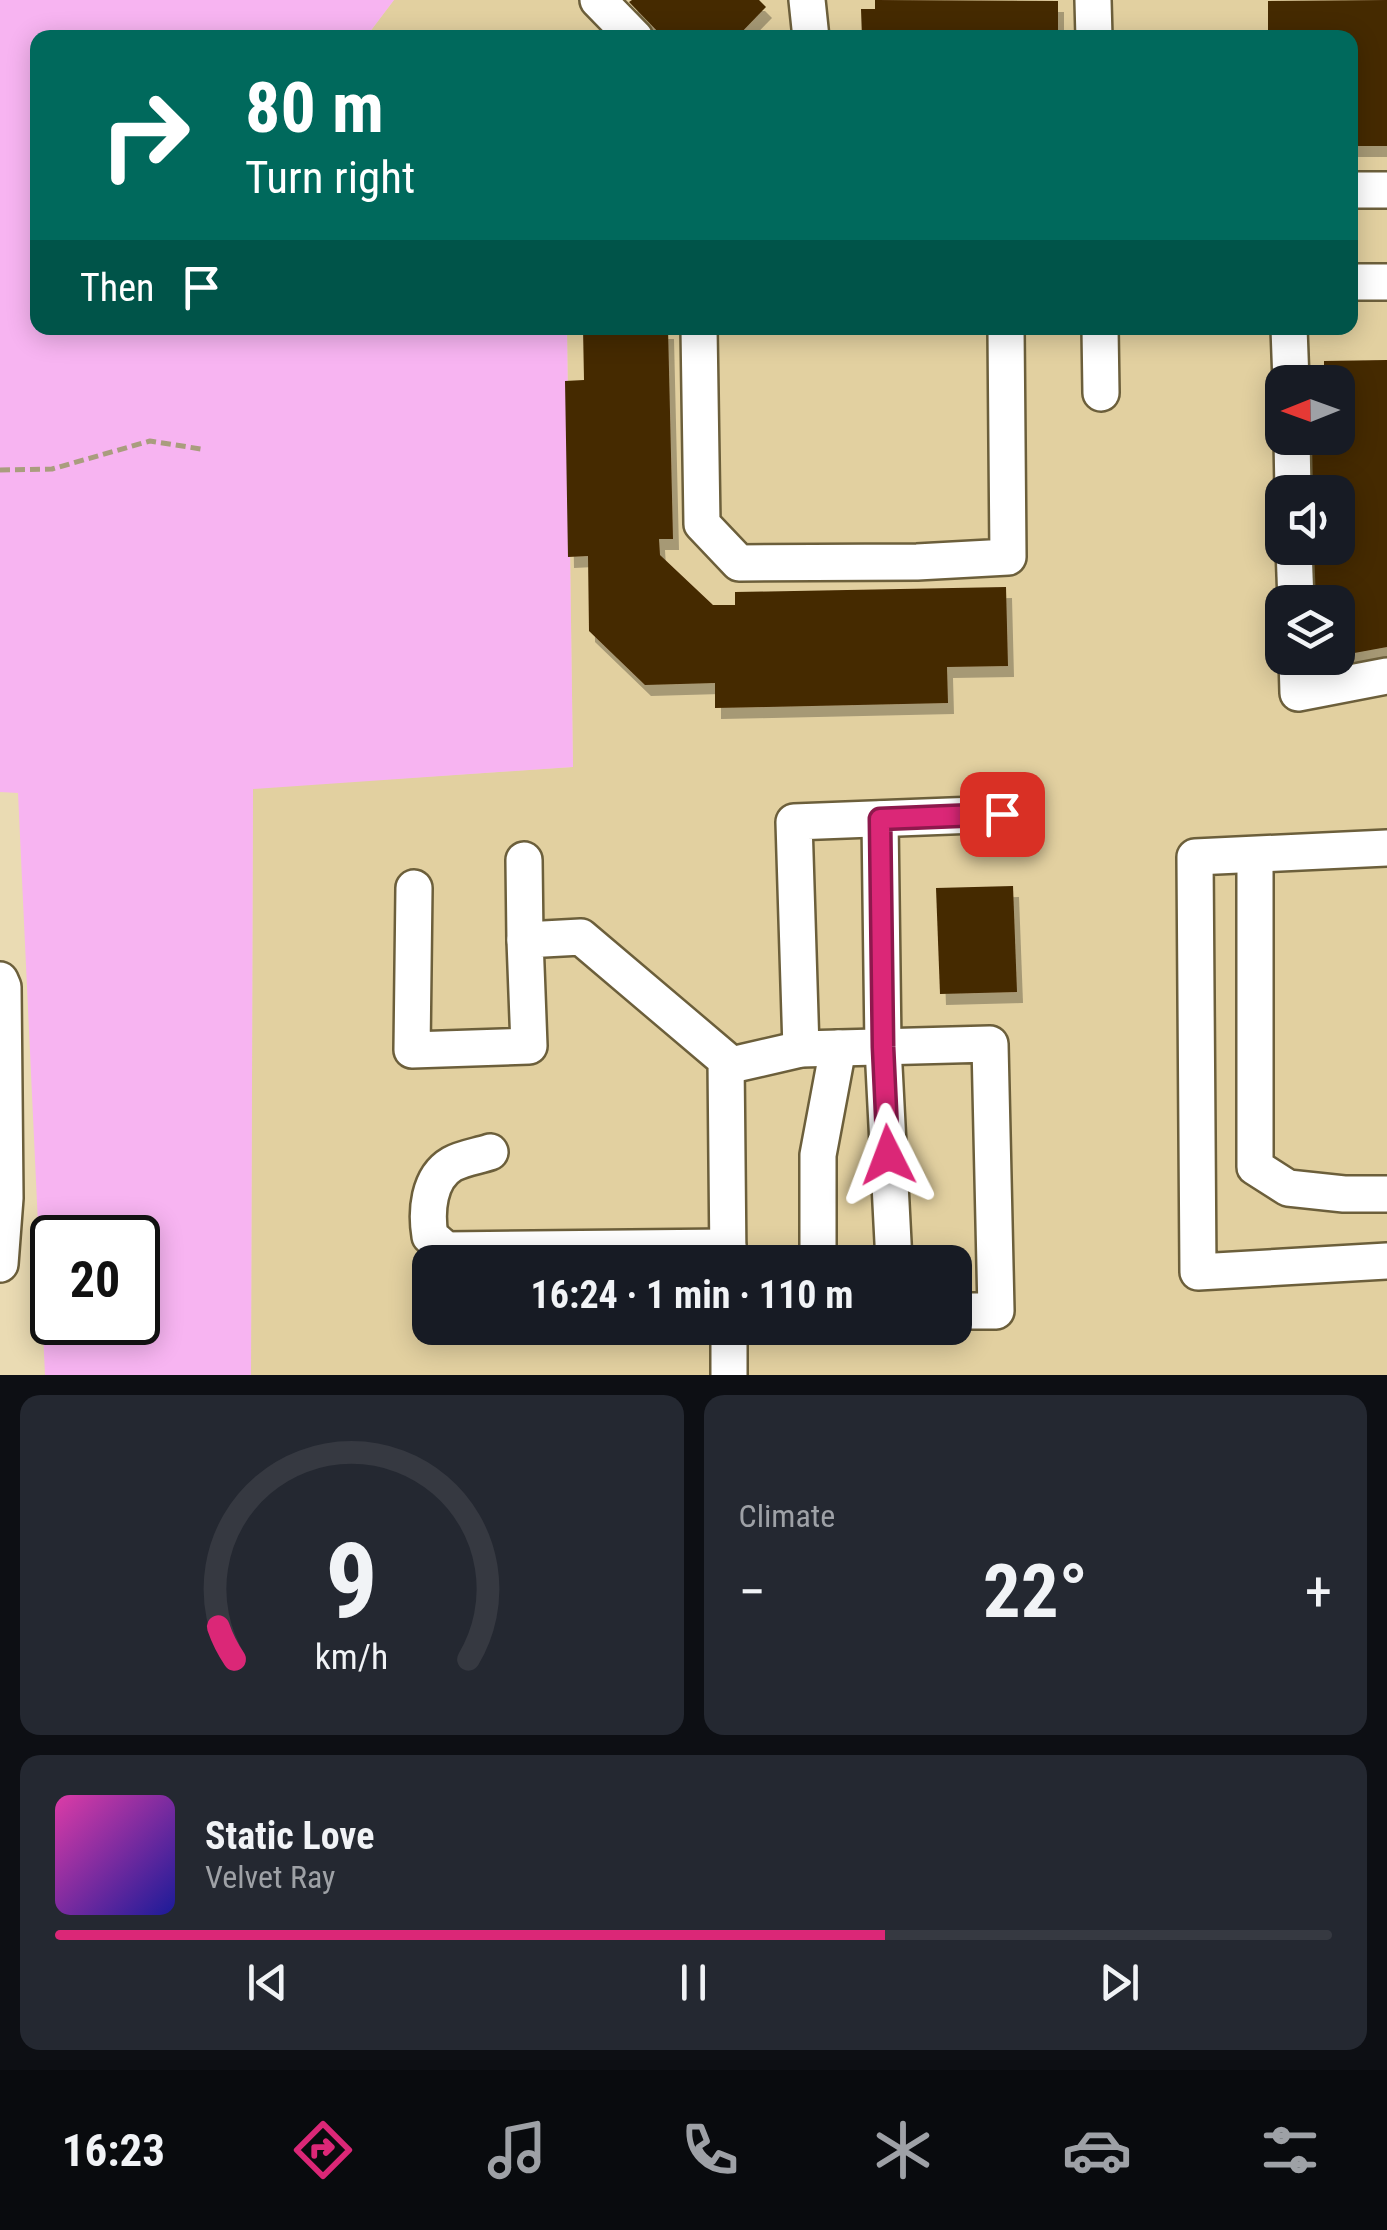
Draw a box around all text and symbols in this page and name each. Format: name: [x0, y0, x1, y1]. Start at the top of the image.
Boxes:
text: 80 m: [245, 67, 384, 149]
icon: right: [80, 70, 210, 200]
text: Turn right: [245, 151, 415, 204]
icon: arrive: [174, 260, 229, 315]
text: Then: [80, 266, 154, 310]
north arrow: [1265, 365, 1355, 455]
map controls: [1265, 365, 1355, 675]
button: sound: [1265, 475, 1355, 565]
button: layers: [1265, 585, 1355, 675]
pin: [960, 772, 1045, 857]
icon: arrive: [975, 787, 1030, 842]
position arrow: [836, 1103, 940, 1207]
speed limit sign: 20: [30, 1215, 160, 1345]
text: 16:24 · 1 min · 110 m: [531, 1273, 853, 1317]
text: Climate: [739, 1497, 835, 1535]
text: 9: [325, 1521, 378, 1642]
text: 22°: [983, 1547, 1088, 1635]
text: −: [739, 1560, 766, 1624]
text: +: [1305, 1560, 1332, 1624]
text: km/h: [315, 1636, 389, 1678]
text: Static Love: [205, 1814, 374, 1858]
text: Velvet Ray: [205, 1858, 335, 1896]
icon: previous: [240, 1955, 295, 2010]
icon: pause: [666, 1955, 721, 2010]
icon: next: [1092, 1955, 1147, 2010]
icon: directions: [288, 2115, 358, 2185]
icon: music: [482, 2115, 552, 2185]
icon: phone: [675, 2115, 745, 2185]
icon: climate: [868, 2115, 938, 2185]
icon: car: [1062, 2115, 1132, 2185]
icon: filters: [1255, 2115, 1325, 2185]
text: 16:23: [62, 2124, 165, 2177]

